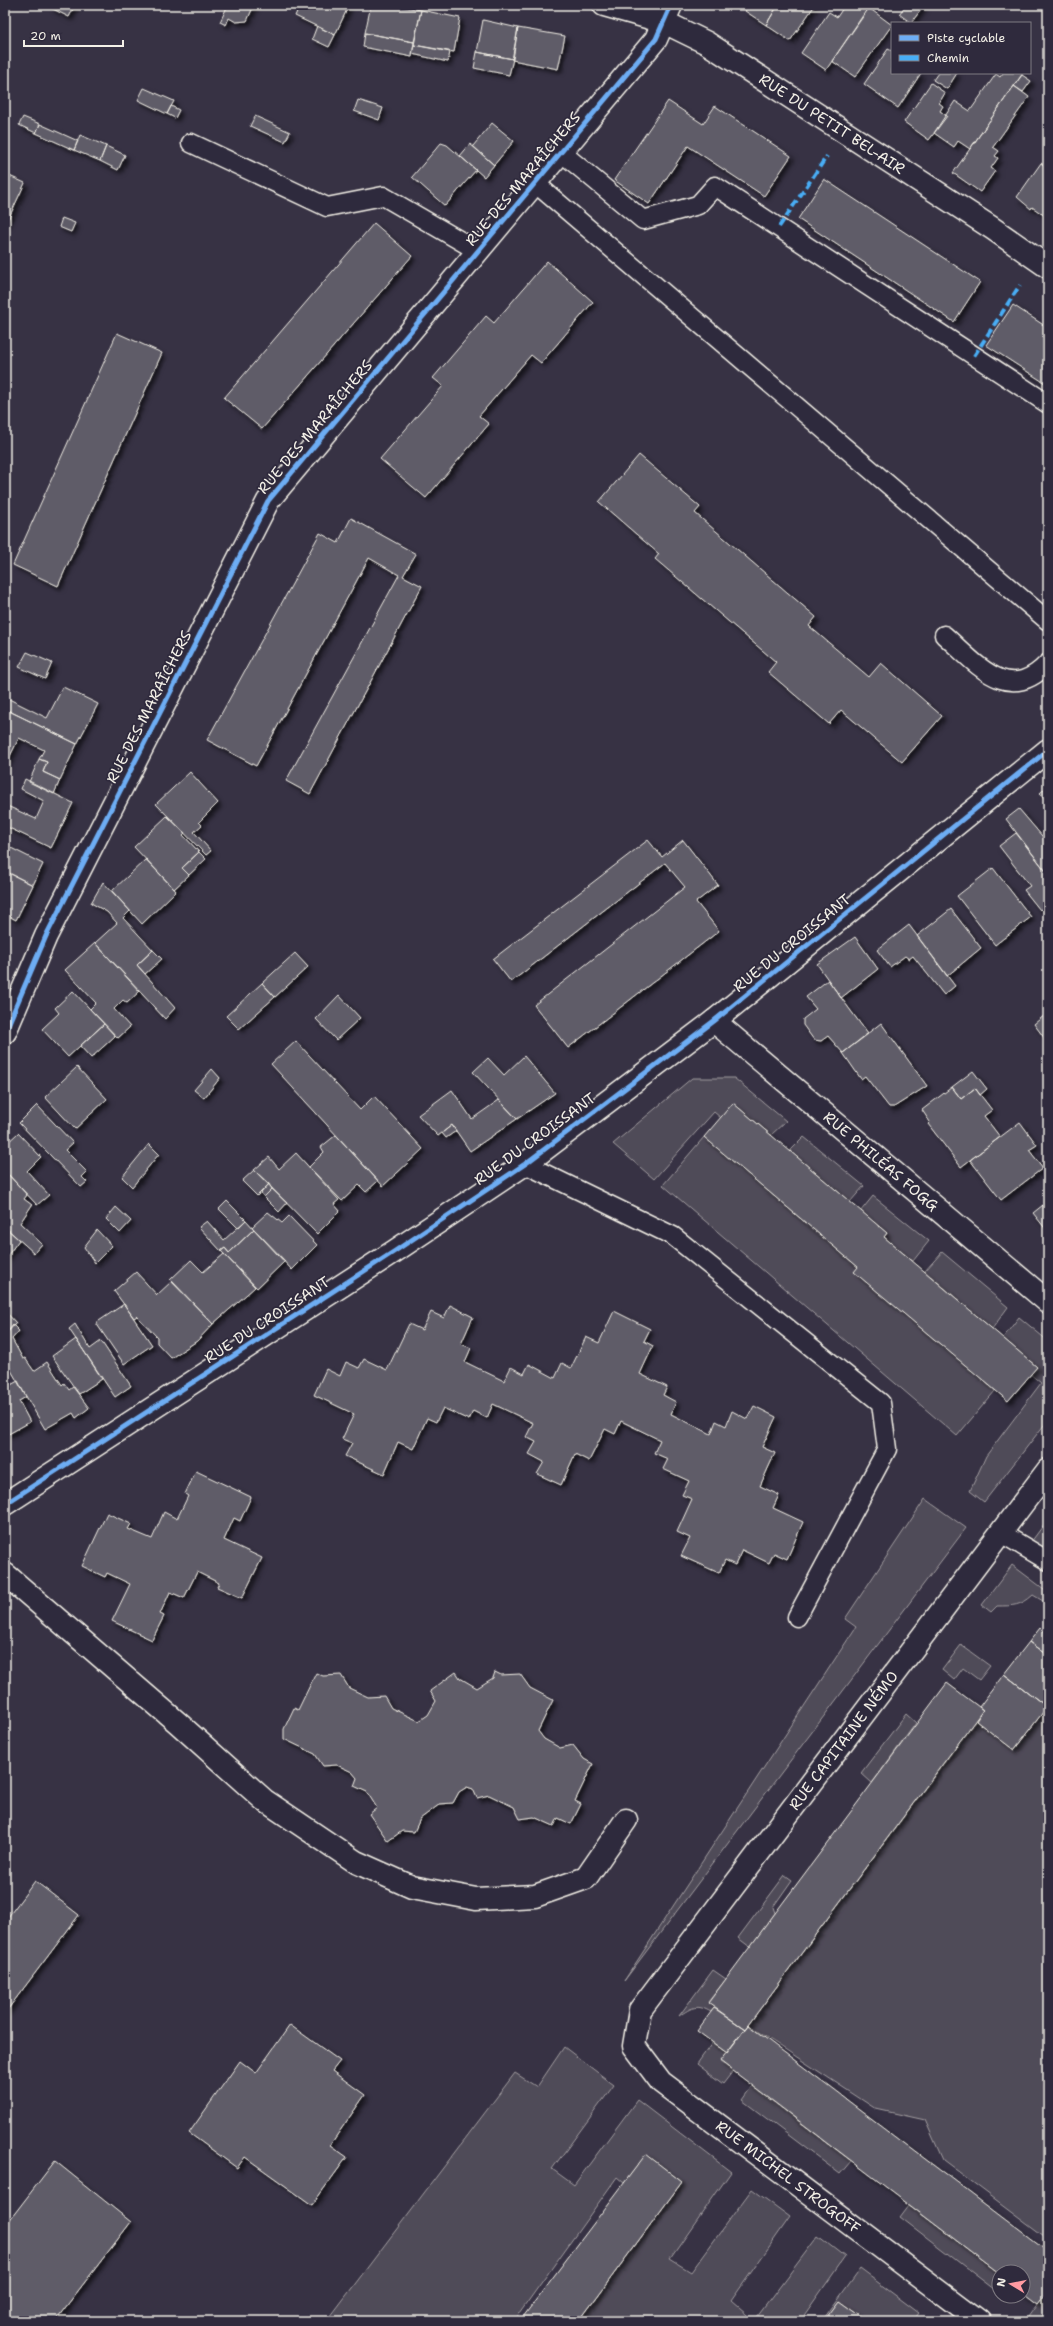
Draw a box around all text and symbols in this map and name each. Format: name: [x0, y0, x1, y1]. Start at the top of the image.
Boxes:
scale bar: [24, 22, 123, 48]
legend: [891, 22, 1031, 74]
text: 20 m: [30, 28, 61, 44]
text: Piste cyclable: [927, 30, 1005, 46]
text: Chemin: [927, 50, 969, 66]
street label: RUE DU PETIT BEL-AIR: [755, 69, 909, 179]
street label: RUE DES MARAÎCHERS: [460, 107, 585, 250]
street label: RUE DES MARAÎCHERS: [252, 355, 377, 498]
street label: RUE DES MARAÎCHERS: [101, 627, 196, 787]
street label: RUE DU CROISSANT: [729, 889, 855, 997]
street label: RUE DU CROISSANT: [470, 1088, 600, 1190]
street label: RUE PHILÉAS FOGG: [819, 1107, 943, 1216]
street label: RUE DU CROISSANT: [200, 1272, 334, 1368]
street label: RUE CAPITAINE NÉMO: [784, 1667, 903, 1814]
street label: RUE MICHEL STROGOFF: [711, 2116, 865, 2238]
north arrow: [991, 2264, 1031, 2304]
text: N: [994, 2276, 1010, 2288]

